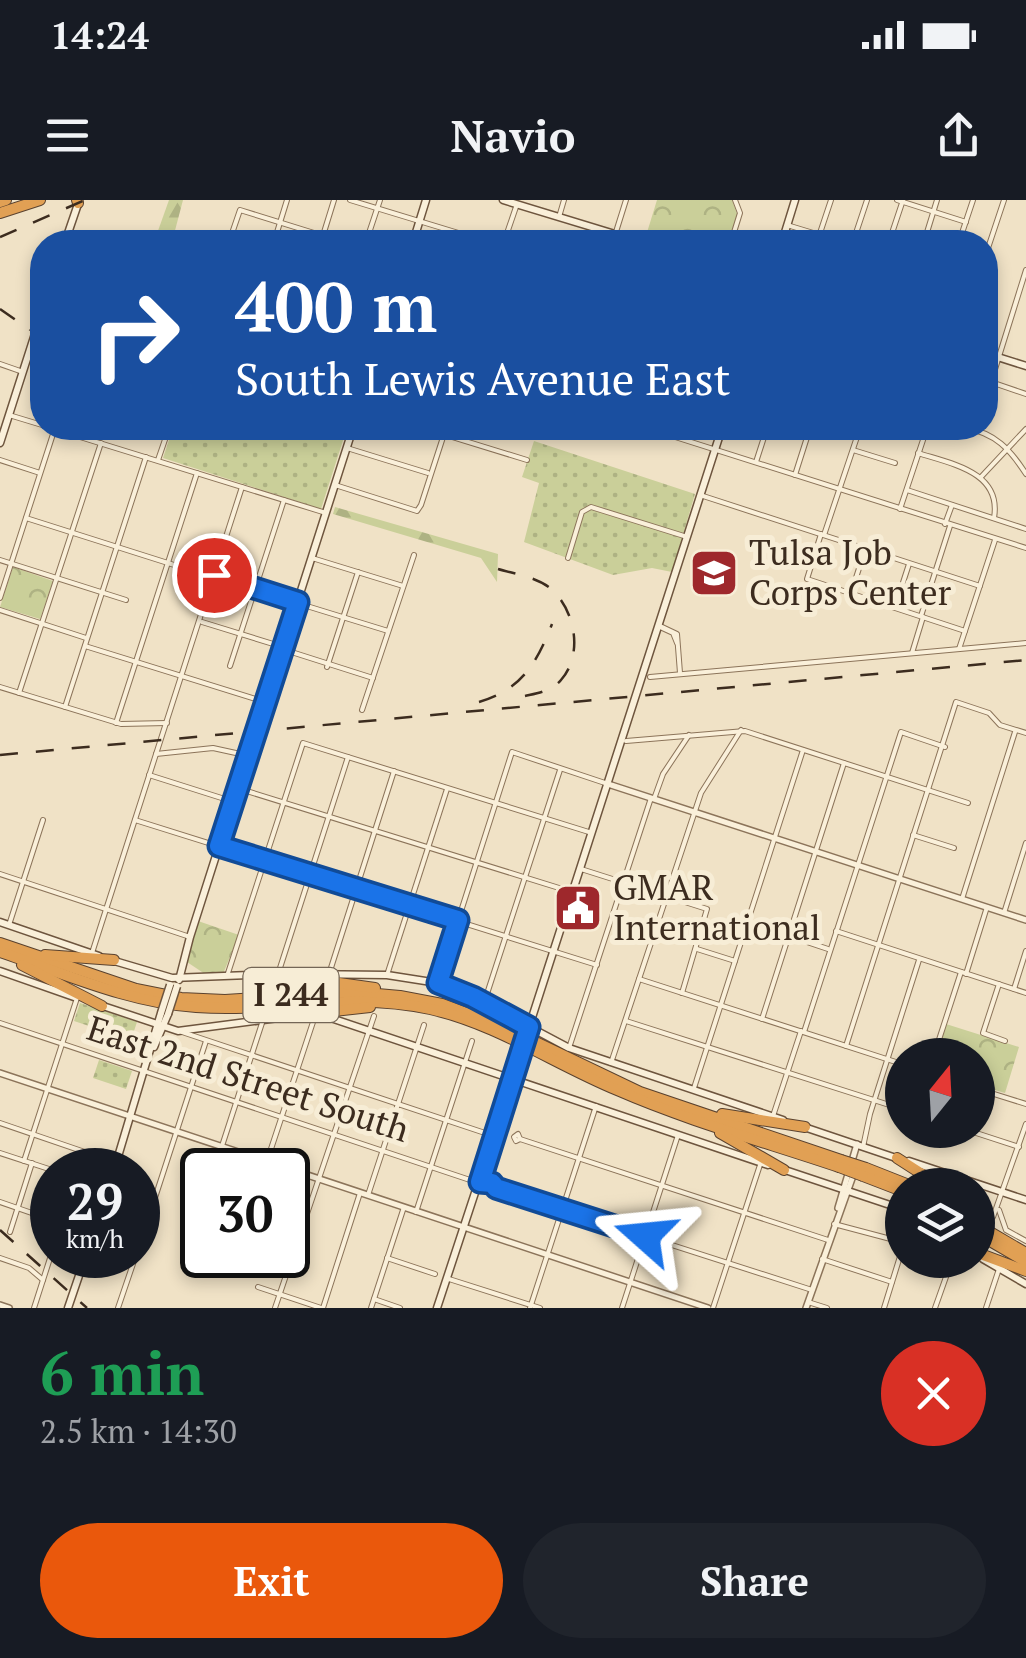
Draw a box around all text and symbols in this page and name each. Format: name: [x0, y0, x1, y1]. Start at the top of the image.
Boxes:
text: 14:24: [50, 10, 149, 60]
text: Navio: [450, 105, 576, 165]
icon: menu: [40, 108, 95, 163]
icon: share: [931, 108, 986, 163]
text: 400 m: [235, 259, 437, 352]
icon: right: [70, 270, 200, 400]
text: South Lewis Avenue East: [235, 348, 730, 408]
place label: Tulsa Job Corps Center: [749, 529, 952, 615]
pin: [172, 533, 257, 618]
school or university icon: Tulsa Job Corps Center: [688, 547, 740, 599]
icon: arrive: [187, 548, 242, 603]
place label: GMAR International: [613, 864, 820, 950]
public building icon: GMAR International: [552, 882, 604, 934]
road number: I 244: [244, 968, 338, 1022]
street label: East 2nd Street South: [82, 1004, 415, 1152]
north arrow: [885, 1038, 995, 1148]
map controls: [885, 1038, 995, 1278]
speed limit sign: 30: [180, 1148, 310, 1278]
text: 29: [67, 1168, 123, 1234]
button: layers: [885, 1168, 995, 1278]
position arrow: [593, 1184, 697, 1288]
text: km/h: [66, 1222, 124, 1255]
text: 6 min: [40, 1333, 204, 1412]
button: close: [881, 1341, 986, 1446]
text: 2.5 km · 14:30: [40, 1410, 237, 1452]
button: Exit: [40, 1523, 503, 1638]
button: Share: [523, 1523, 986, 1638]

